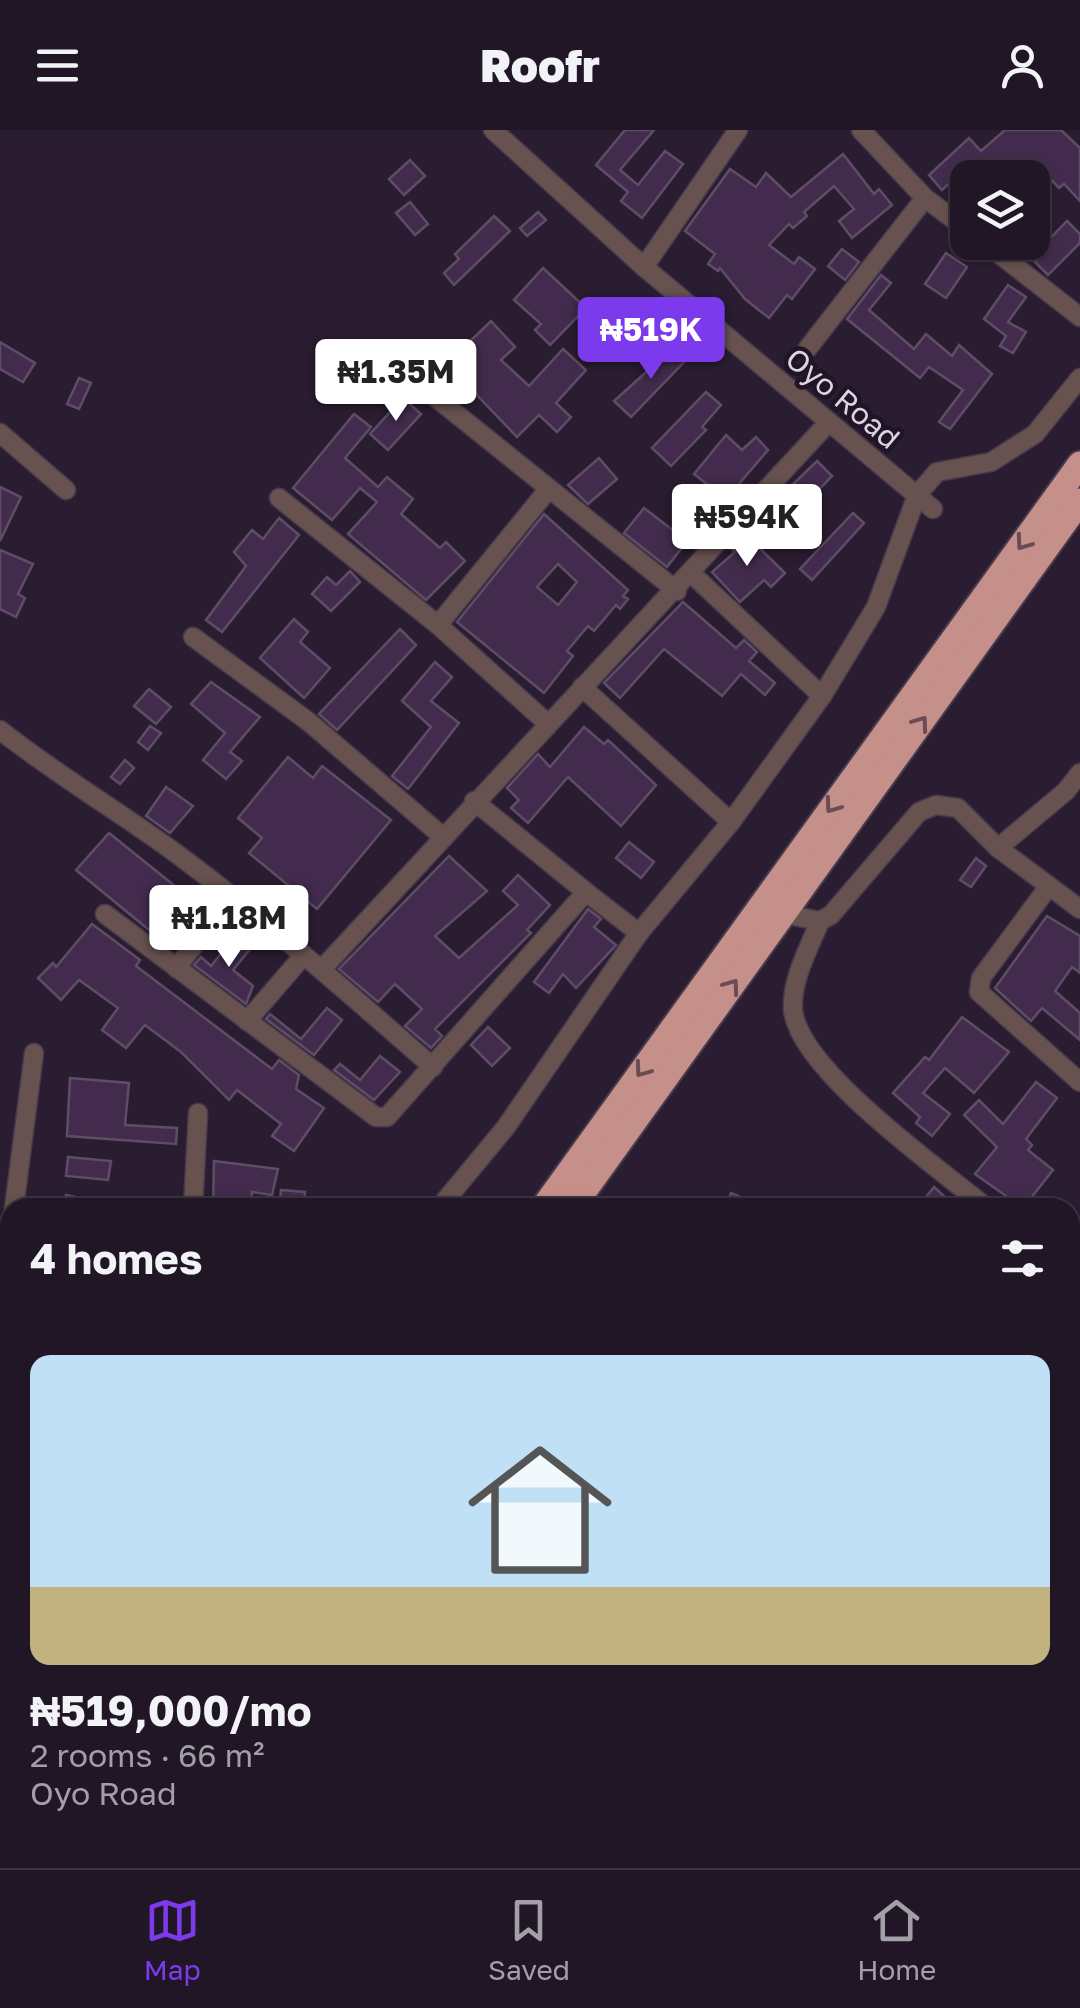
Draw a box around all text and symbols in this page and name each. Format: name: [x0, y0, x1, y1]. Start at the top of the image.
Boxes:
icon: menu: [30, 38, 85, 93]
text: Roofr: [480, 38, 600, 92]
icon: person: [995, 38, 1050, 93]
map controls: [950, 160, 1050, 260]
button: layers: [950, 160, 1050, 260]
pin: ₦519K: [581, 297, 721, 382]
text: ₦519K: [600, 310, 702, 348]
pin: ₦1.35M: [315, 339, 477, 424]
street label: Oyo Road: [779, 340, 907, 456]
text: ₦1.35M: [337, 352, 455, 390]
pin: ₦594K: [677, 484, 817, 569]
text: ₦594K: [694, 497, 800, 535]
one-way arrow: [1017, 532, 1034, 550]
one-way arrow: [909, 715, 928, 734]
one-way arrow: [826, 795, 844, 813]
pin: ₦1.18M: [148, 885, 310, 970]
text: ₦1.18M: [171, 898, 287, 936]
one-way arrow: [719, 979, 738, 998]
one-way arrow: [636, 1058, 654, 1077]
icon: filters: [995, 1231, 1050, 1286]
text: 4 homes: [30, 1233, 202, 1283]
icon: home: [450, 1420, 630, 1600]
text: ₦519,000/mo: [30, 1685, 312, 1735]
text: 2 rooms · 66 m²: [30, 1736, 265, 1774]
text: Oyo Road: [30, 1774, 177, 1812]
tab: Map: [144, 1893, 201, 1986]
tab: Saved: [488, 1893, 570, 1986]
tab: Home: [857, 1893, 936, 1986]

